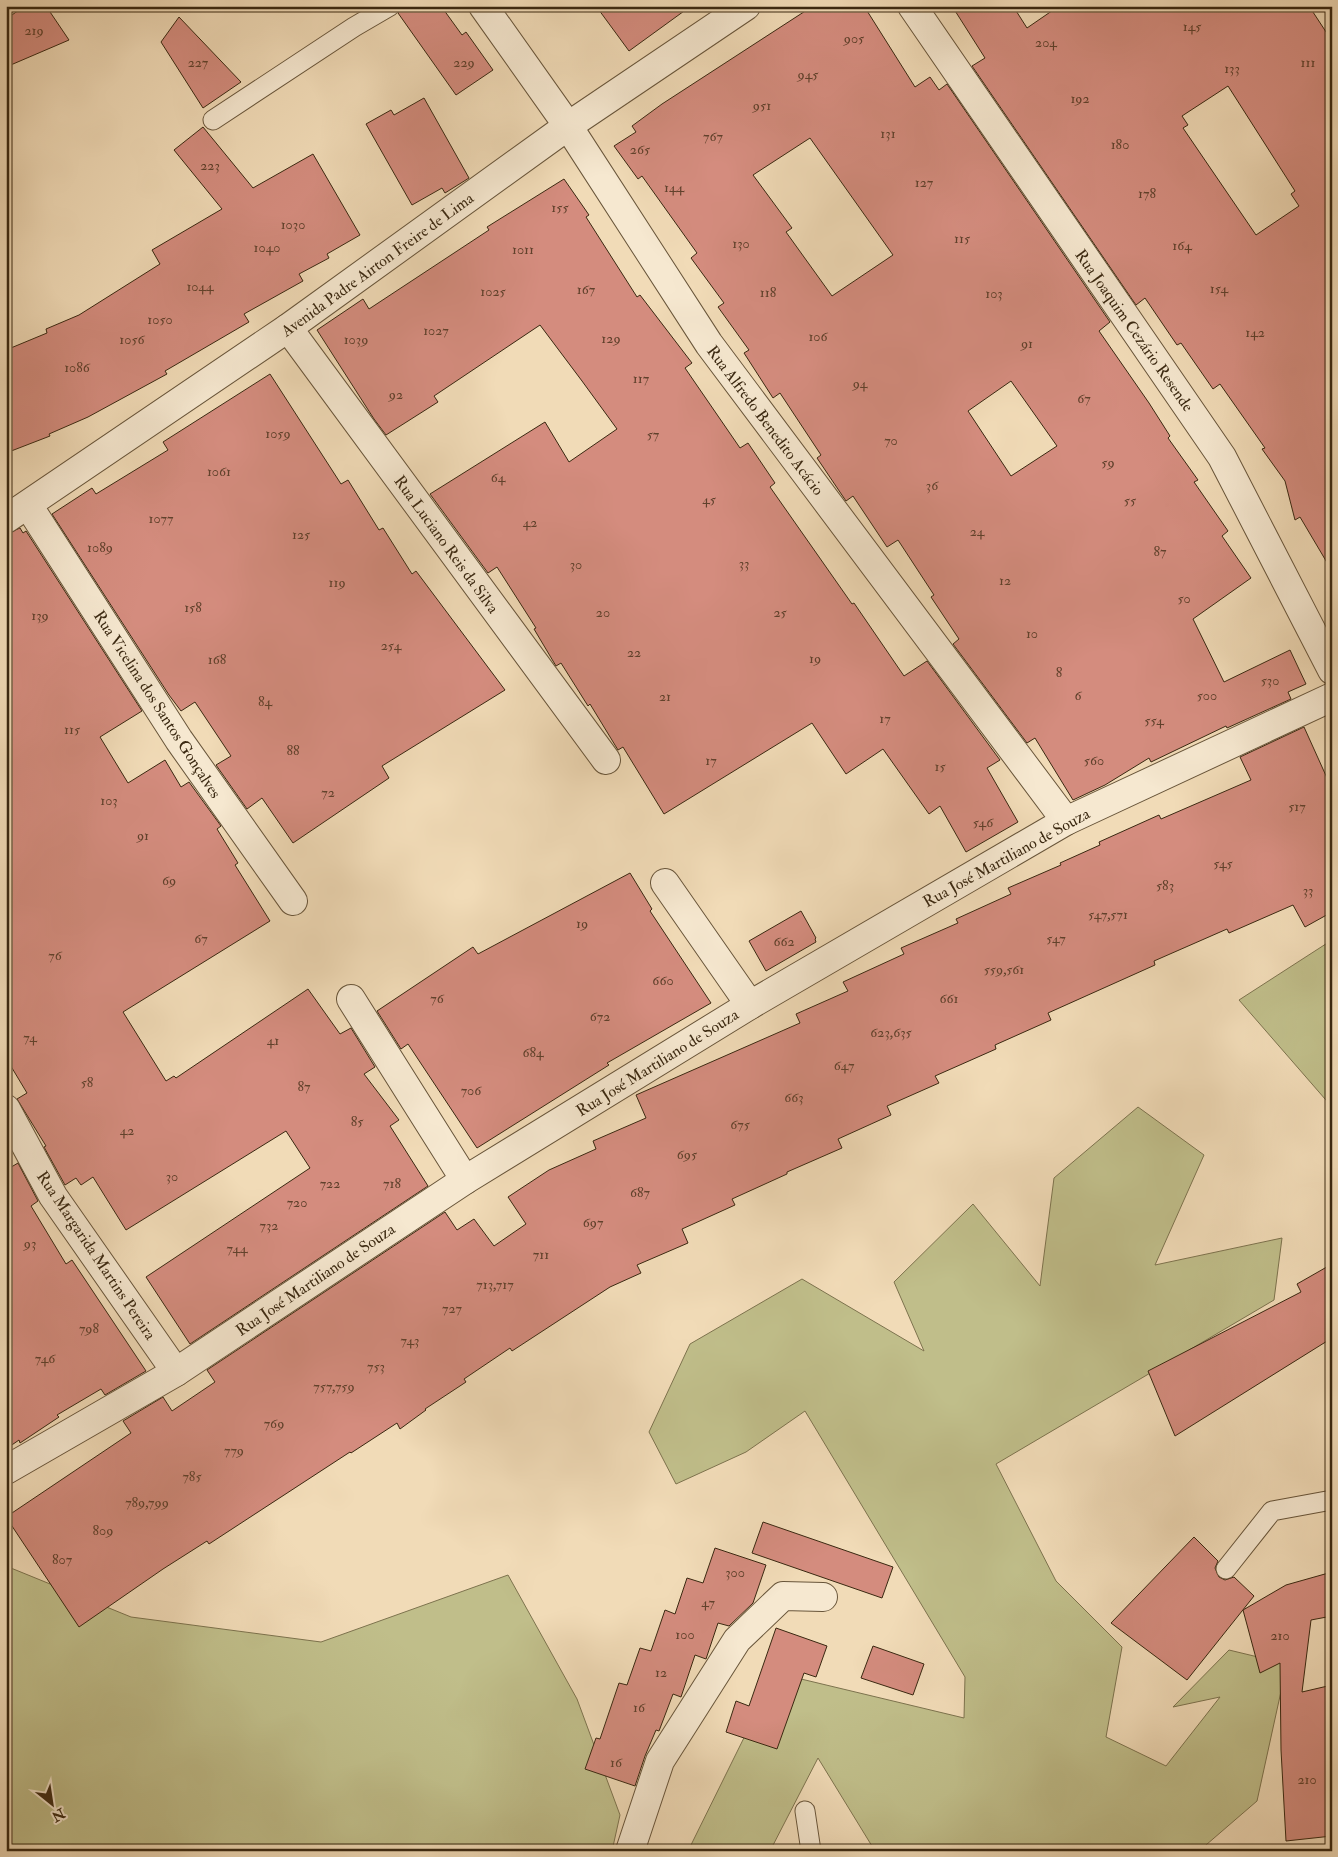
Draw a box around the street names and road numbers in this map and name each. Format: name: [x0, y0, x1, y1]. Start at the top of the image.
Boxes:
street label: Avenida Padre Airton Freire de Lima: [277, 188, 478, 342]
street label: Rua Joaquim Cezário Resende: [1070, 246, 1198, 416]
street label: Rua Alfredo Benedito Acácio: [702, 342, 828, 500]
street label: Rua Luciano Reis da Silva: [389, 472, 503, 618]
street label: Rua Vicelina dos Santos Gonçalves: [89, 607, 225, 802]
street label: Rua José Martiliano de Souza: [920, 803, 1094, 913]
street label: Rua José Martiliano de Souza: [573, 1004, 743, 1122]
street label: Rua Margarida Martins Pereira: [32, 1167, 160, 1344]
street label: Rua José Martiliano de Souza: [232, 1219, 400, 1341]

